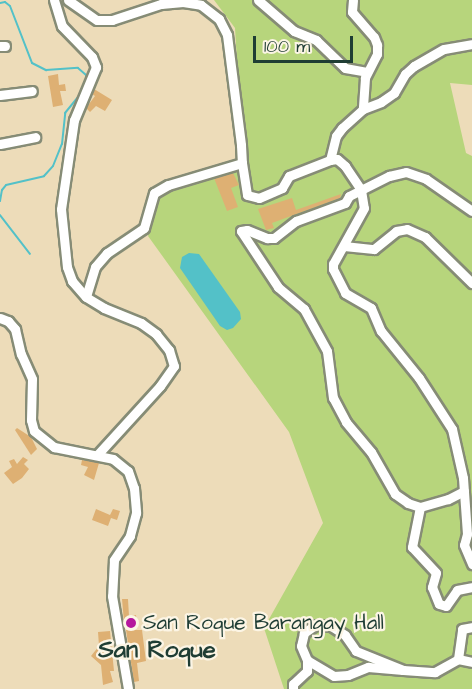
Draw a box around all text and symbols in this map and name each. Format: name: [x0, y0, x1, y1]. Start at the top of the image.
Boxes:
scale bar: [256, 24, 356, 62]
text: 100 m: [264, 34, 310, 59]
place label: San Roque Barangay Hall: [143, 610, 384, 636]
marker: San Roque Barangay Hall: [124, 616, 138, 630]
district label: San Roque: [98, 637, 216, 665]

